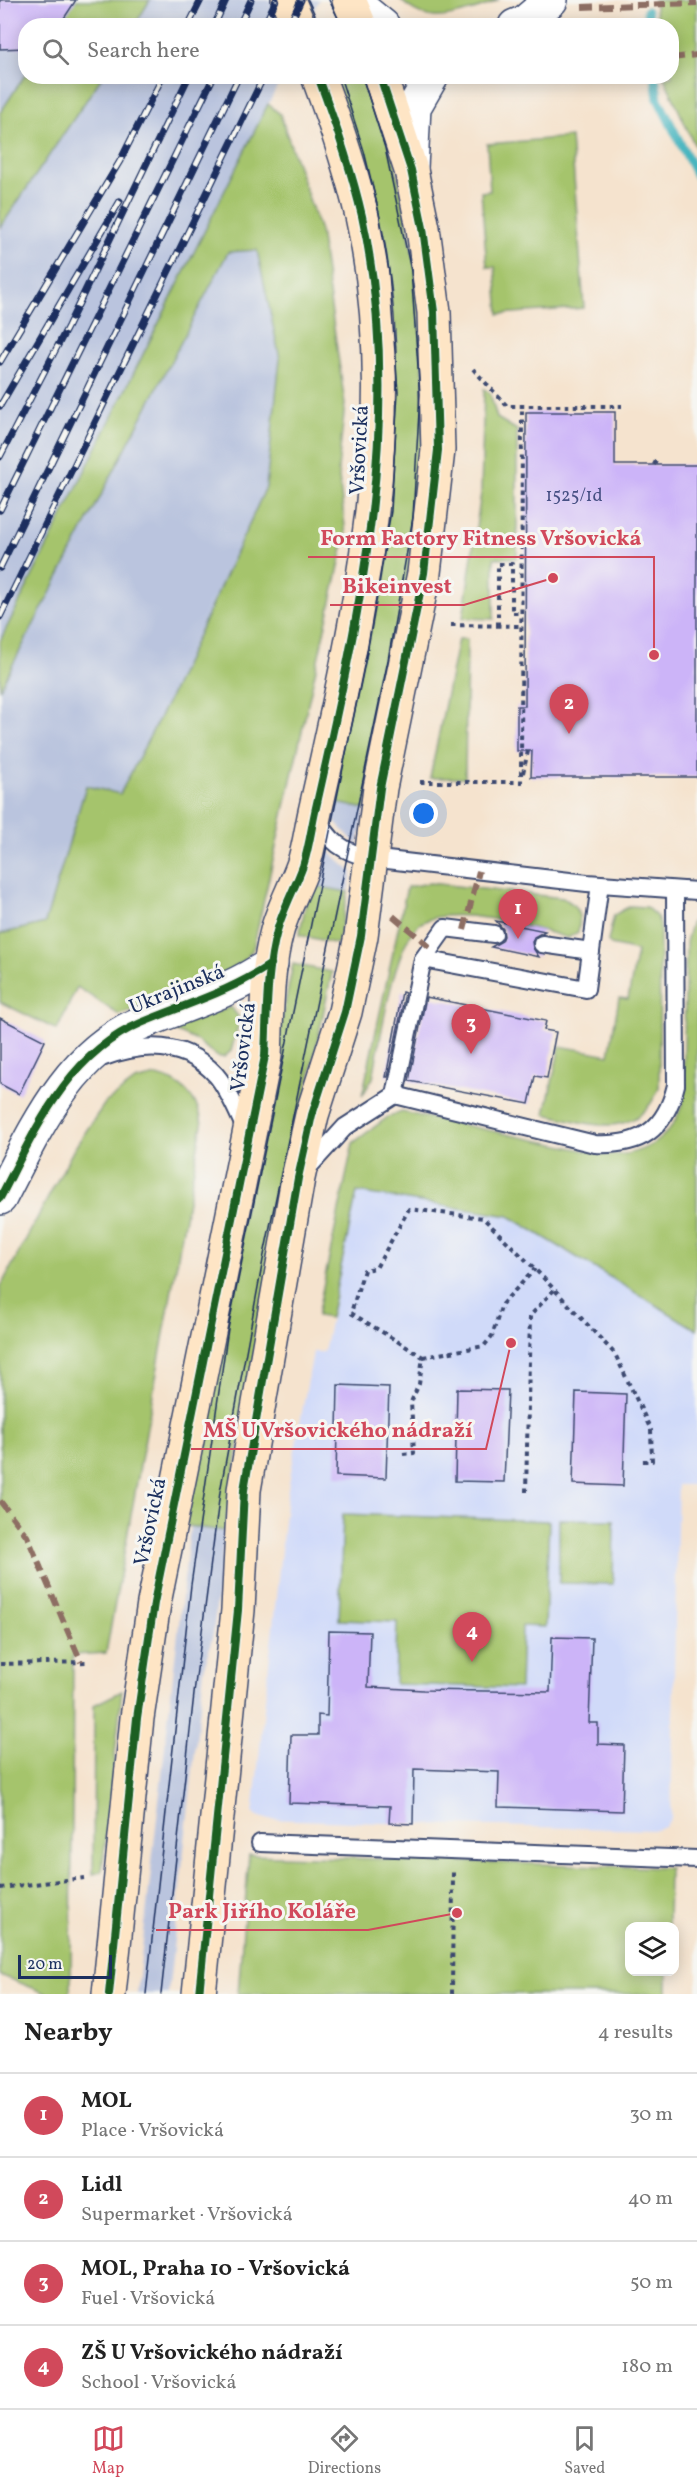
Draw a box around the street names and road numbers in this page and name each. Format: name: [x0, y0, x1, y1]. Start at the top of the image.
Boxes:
street label: Vršovická: [343, 404, 377, 496]
street label: Ukrajinská: [125, 958, 229, 1022]
street label: Vršovická: [224, 1001, 264, 1093]
street label: Vršovická: [127, 1475, 175, 1569]

